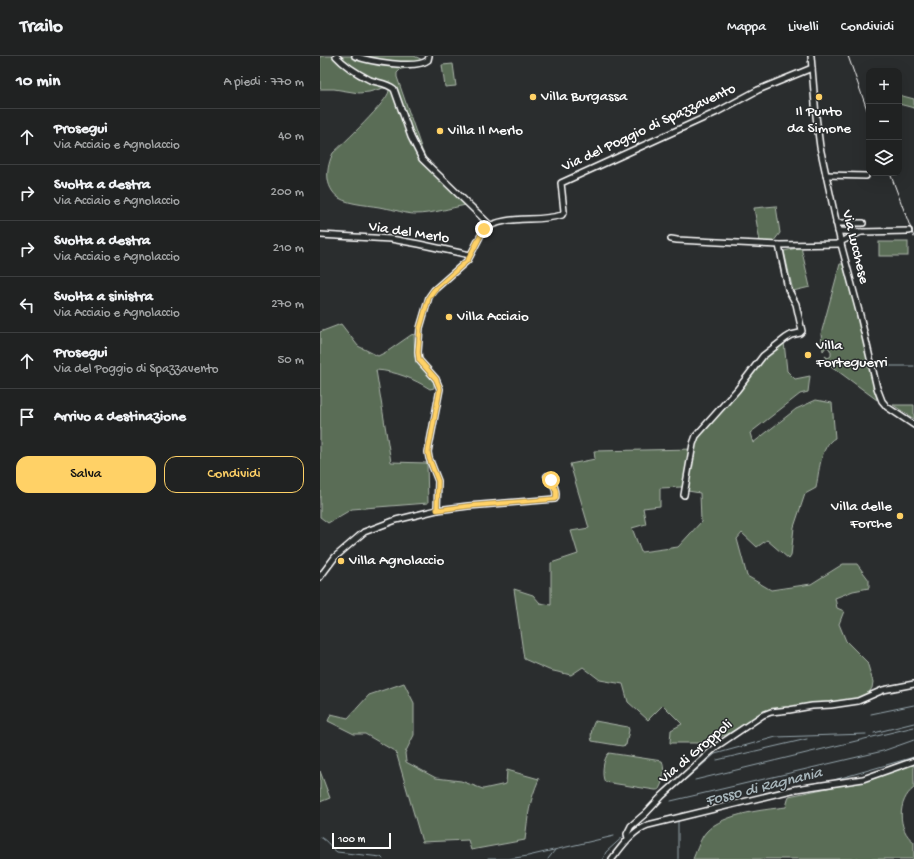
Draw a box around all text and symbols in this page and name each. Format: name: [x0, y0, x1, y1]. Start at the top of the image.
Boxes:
text: Trailo: [20, 16, 63, 39]
text: Mappa: [727, 19, 766, 36]
text: Livelli: [788, 19, 819, 36]
text: Condividi: [841, 19, 894, 36]
map controls: [866, 68, 902, 176]
button: +: [866, 68, 902, 104]
text: 10 min: [16, 72, 60, 92]
text: A piedi · 770 m: [223, 75, 304, 90]
street label: Via del Poggio di Spazzavento: [558, 80, 739, 177]
place label: Villa Burgassa: [540, 88, 628, 106]
marker: Villa Burgassa: [528, 92, 538, 102]
marker: Il Punto da Simone: [814, 92, 824, 102]
place label: Il Punto da Simone: [787, 103, 851, 138]
button: −: [866, 104, 902, 140]
text: Prosegui: [54, 120, 107, 138]
place label: Villa Il Merlo: [447, 122, 523, 140]
icon: ahead: [16, 126, 38, 148]
marker: Villa Il Merlo: [435, 126, 445, 136]
text: 40 m: [278, 129, 304, 144]
text: Via Acciaio e Agnolaccio: [54, 138, 180, 153]
button: layers: [866, 140, 902, 176]
text: Svolta a destra: [54, 176, 150, 194]
icon: right: [16, 182, 38, 204]
text: 200 m: [271, 185, 304, 200]
text: Via Acciaio e Agnolaccio: [54, 194, 180, 209]
street label: Via Lucchese: [837, 207, 873, 286]
street label: Via del Merlo: [366, 218, 451, 248]
route end: [475, 220, 493, 238]
text: Svolta a destra: [54, 232, 150, 250]
icon: right: [16, 238, 38, 260]
text: 210 m: [273, 241, 304, 256]
text: Via Acciaio e Agnolaccio: [54, 250, 180, 265]
text: Svolta a sinistra: [54, 288, 153, 306]
icon: left: [16, 294, 38, 316]
text: 270 m: [271, 297, 304, 312]
text: Via Acciaio e Agnolaccio: [54, 306, 180, 321]
place label: Villa Acciaio: [456, 308, 529, 326]
marker: Villa Acciaio: [444, 312, 454, 322]
place label: Villa Forteguerri: [815, 337, 888, 372]
text: Prosegui: [54, 344, 107, 362]
icon: ahead: [16, 350, 38, 372]
marker: Villa Forteguerri: [803, 350, 813, 360]
text: 50 m: [277, 353, 304, 368]
text: Via del Poggio di Spazzavento: [54, 362, 218, 377]
icon: arrive: [16, 406, 38, 428]
text: Arrivo a destinazione: [54, 408, 186, 426]
button: Salva: [16, 456, 156, 493]
button: Condividi: [164, 456, 304, 493]
route start: [542, 471, 560, 489]
place label: Villa delle Forche: [830, 498, 892, 533]
marker: Villa delle Forche: [895, 511, 905, 521]
place label: Villa Agnolaccio: [348, 552, 444, 570]
marker: Villa Agnolaccio: [336, 556, 346, 566]
street label: Via di Groppoli: [655, 716, 737, 789]
water label: Fosso di Ragnania: [704, 764, 826, 812]
scale bar: [332, 831, 391, 850]
text: 100 m: [338, 834, 365, 846]

